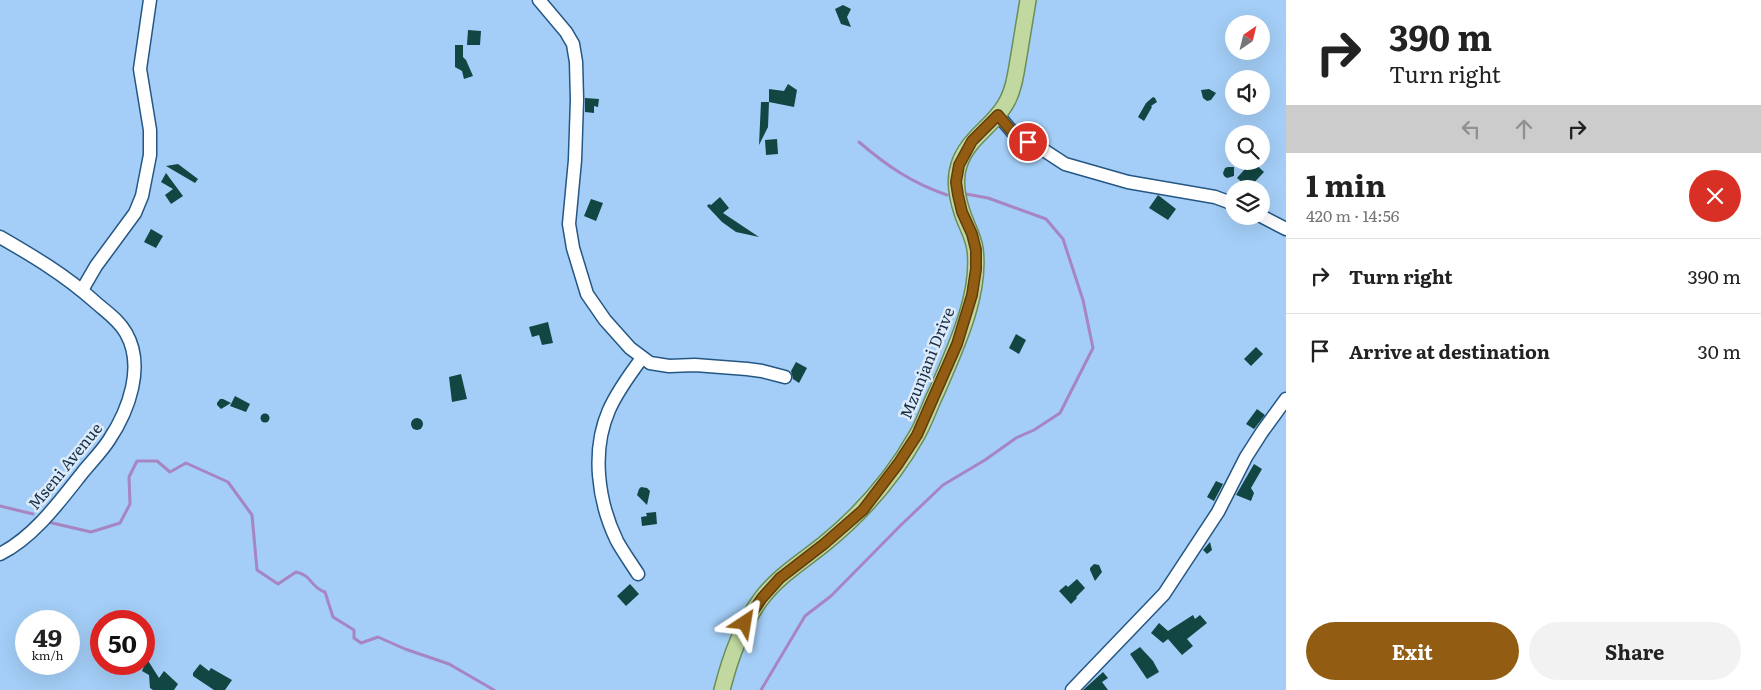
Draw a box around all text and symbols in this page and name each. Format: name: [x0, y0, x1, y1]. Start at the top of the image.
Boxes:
text: 390 m: [1389, 10, 1492, 62]
north arrow: [1225, 15, 1270, 60]
map controls: [1225, 15, 1270, 225]
icon: right: [1306, 20, 1371, 85]
text: Turn right: [1389, 57, 1501, 90]
button: sound: [1225, 70, 1270, 115]
icon: left: [1457, 115, 1485, 143]
icon: ahead: [1510, 115, 1538, 143]
icon: right: [1563, 115, 1591, 143]
pin: [1007, 121, 1049, 163]
button: search: [1225, 125, 1270, 170]
icon: arrive: [1014, 128, 1042, 156]
text: 1 min: [1306, 162, 1386, 206]
button: close: [1689, 170, 1741, 222]
button: layers: [1225, 180, 1270, 225]
text: 420 m · 14:56: [1306, 203, 1399, 227]
icon: right: [1306, 262, 1334, 290]
text: Turn right: [1349, 262, 1453, 290]
text: 390 m: [1688, 262, 1741, 290]
street label: Mzunjani Drive: [893, 303, 959, 422]
icon: arrive: [1306, 337, 1334, 365]
text: Arrive at destination: [1349, 337, 1550, 365]
text: 30 m: [1697, 337, 1741, 365]
street label: Mseni Avenue: [21, 416, 107, 514]
position arrow: [718, 596, 770, 648]
speed limit sign: 50: [90, 610, 155, 675]
text: 49: [33, 618, 62, 655]
button: Exit: [1306, 622, 1519, 680]
button: Share: [1529, 622, 1741, 680]
text: km/h: [32, 646, 63, 664]

